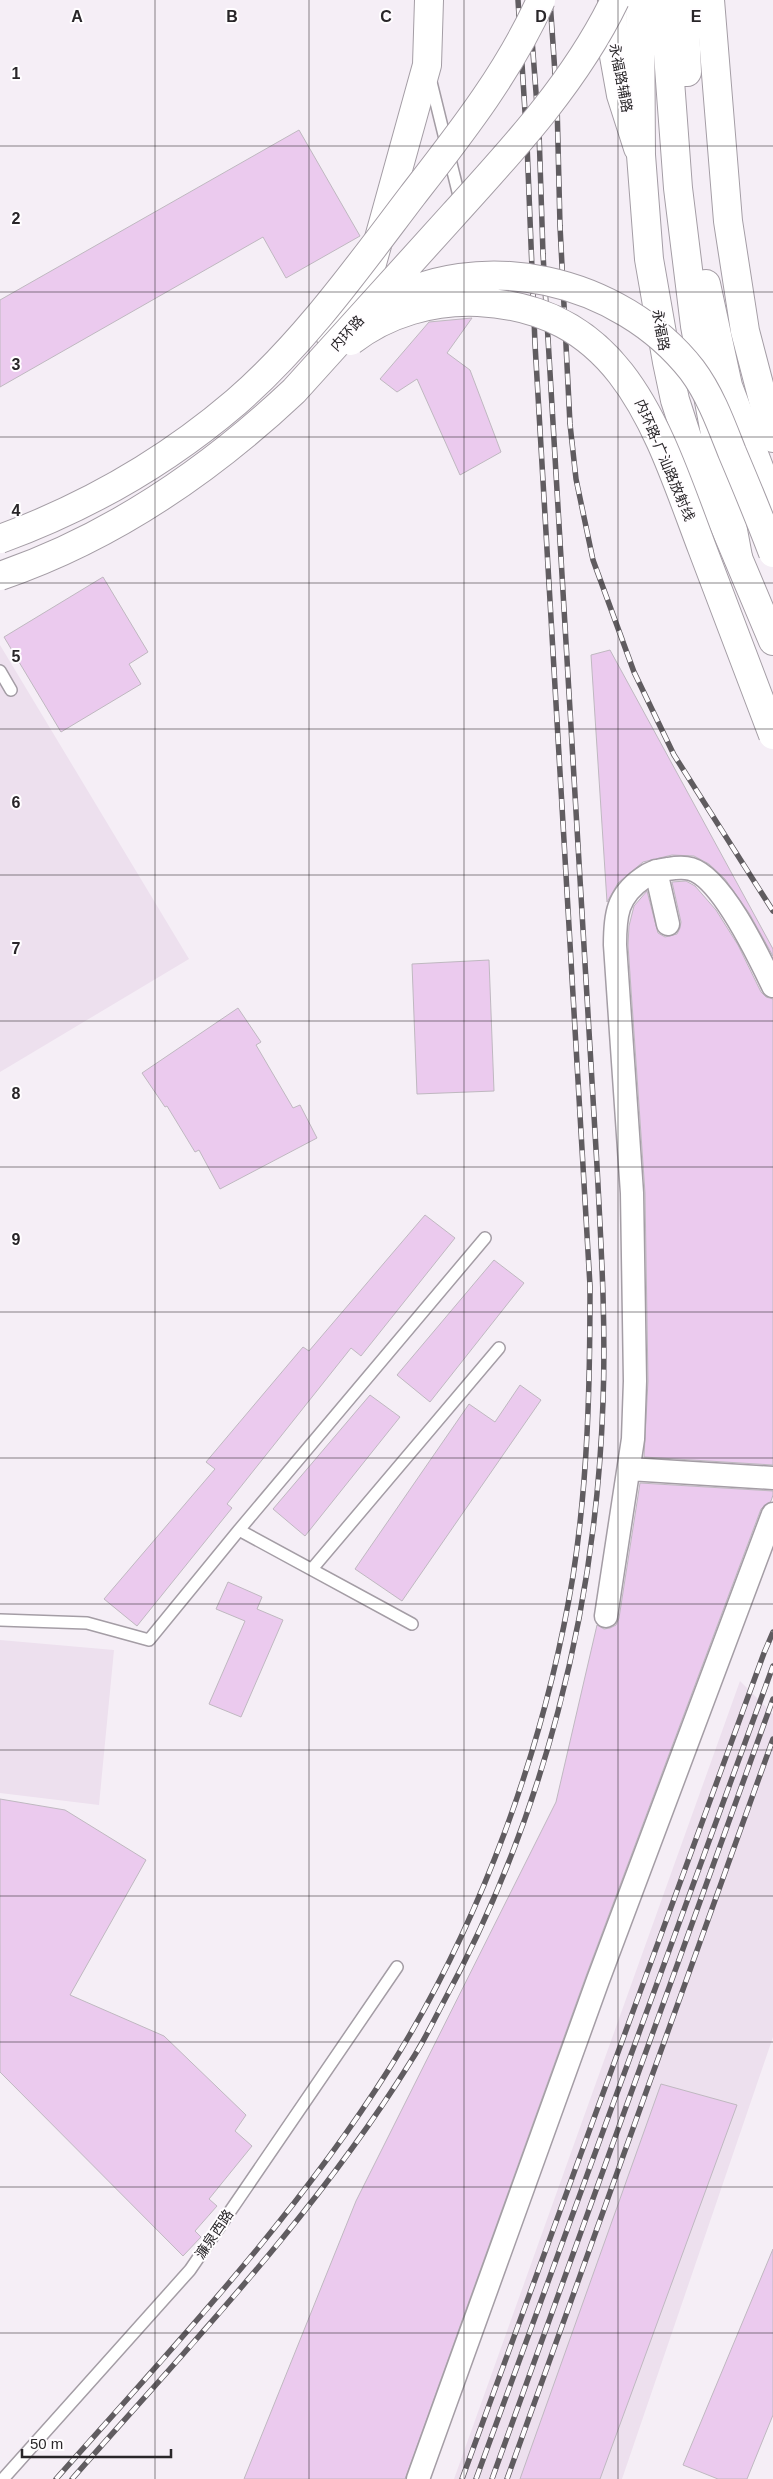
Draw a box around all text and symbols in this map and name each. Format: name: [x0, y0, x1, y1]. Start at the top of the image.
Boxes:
text: A: [71, 8, 83, 25]
text: B: [226, 8, 238, 25]
text: C: [380, 8, 392, 25]
text: D: [535, 8, 547, 25]
text: E: [691, 8, 702, 25]
street label: 永福路辅路: [606, 42, 636, 114]
text: 1: [12, 65, 21, 82]
text: 2: [12, 210, 21, 227]
street label: 永福路: [649, 308, 673, 352]
street label: 内环路: [327, 312, 367, 354]
text: 3: [12, 356, 21, 373]
street label: 内环路-广汕路放射线: [632, 397, 698, 523]
text: 4: [12, 502, 21, 519]
text: 5: [12, 648, 21, 665]
text: 6: [12, 794, 21, 811]
text: 7: [12, 940, 21, 957]
text: 8: [12, 1085, 21, 1102]
text: 9: [12, 1231, 21, 1248]
street label: 濂泉西路: [192, 2206, 236, 2262]
scale bar: [22, 2426, 171, 2458]
text: 50 m: [30, 2435, 63, 2452]

